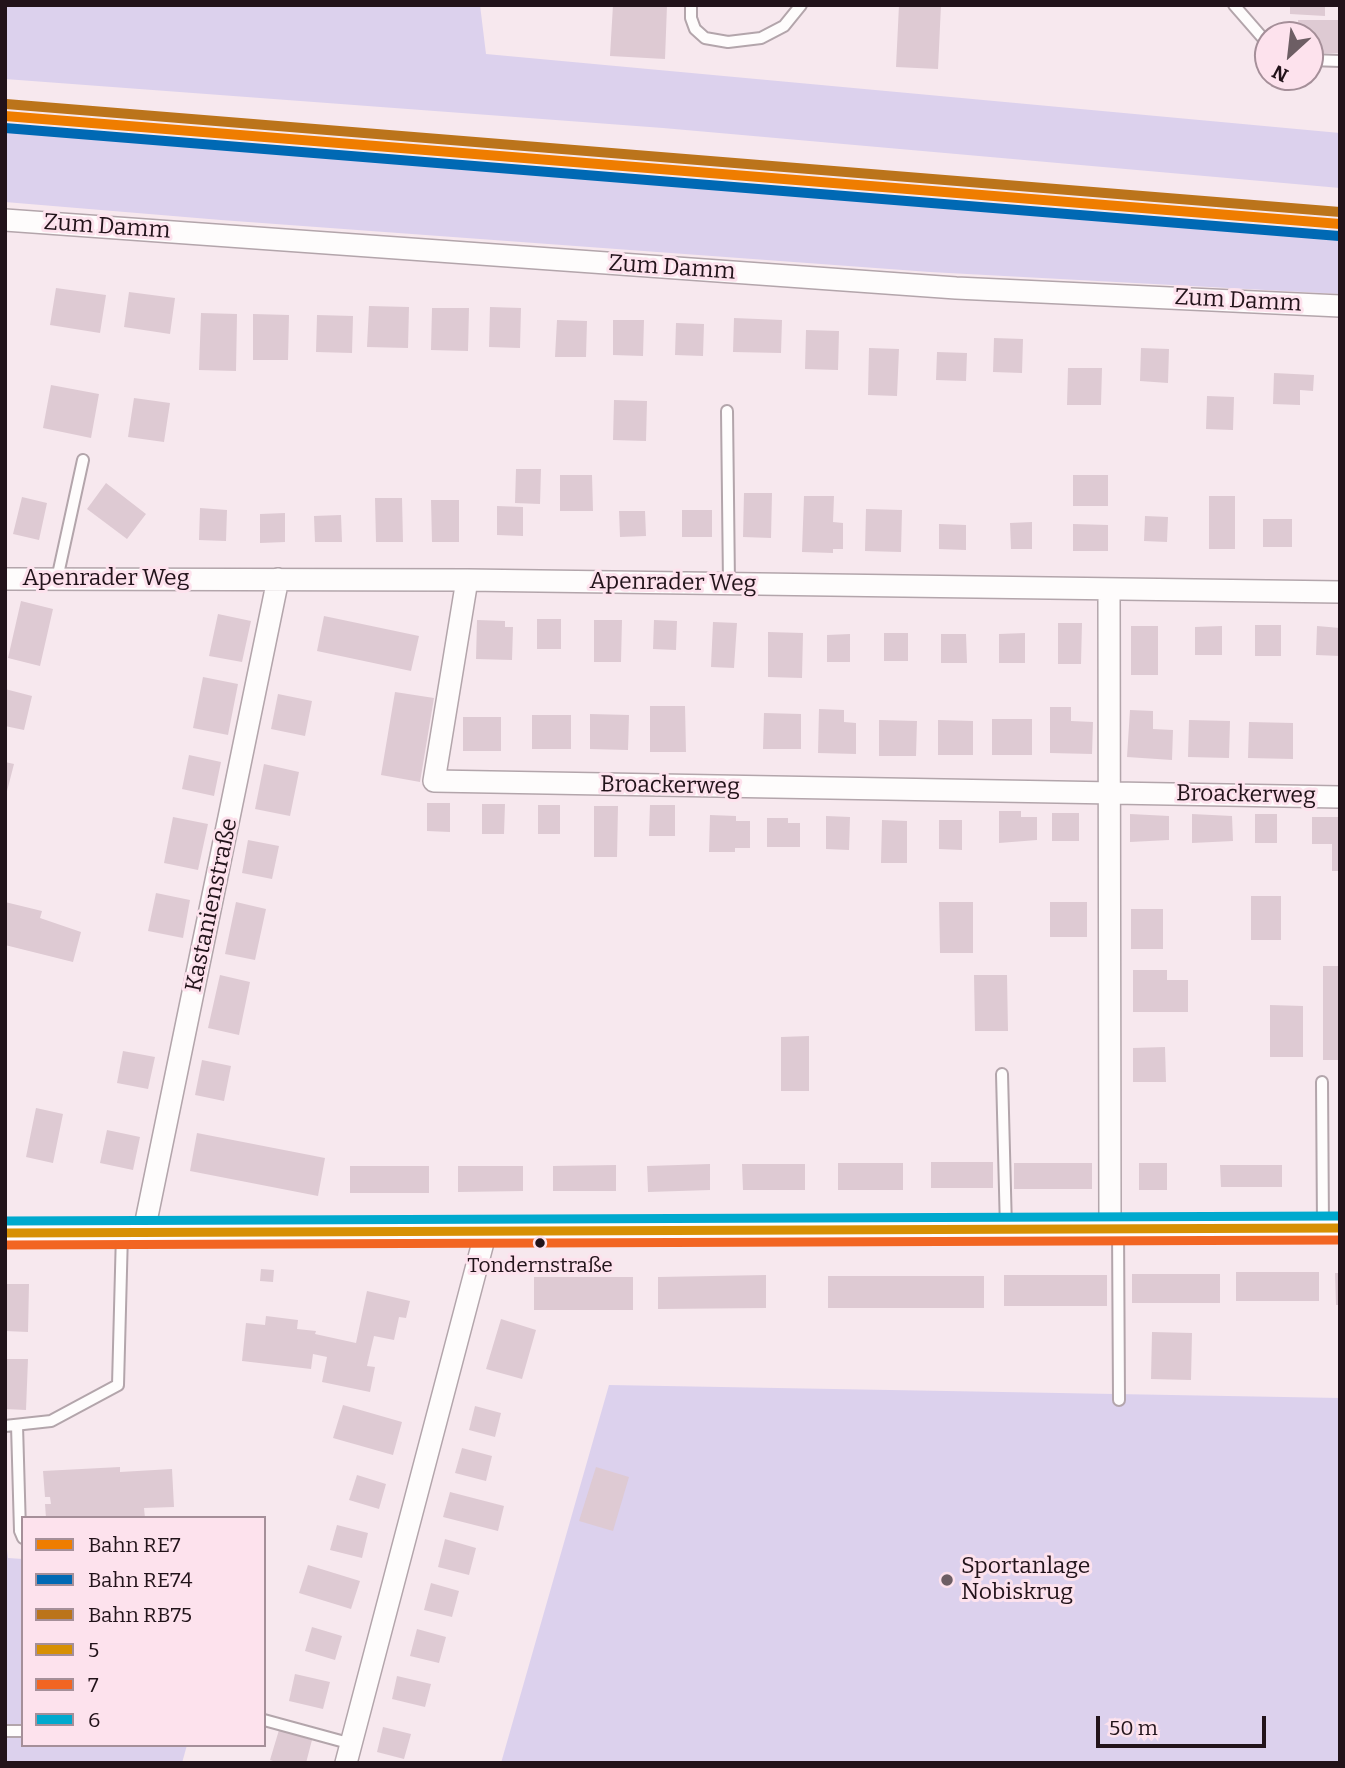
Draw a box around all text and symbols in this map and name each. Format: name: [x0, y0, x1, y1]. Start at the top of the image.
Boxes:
north arrow: [1254, 21, 1324, 91]
text: N: [1268, 60, 1292, 87]
street label: Zum Damm: [43, 209, 171, 245]
street label: Zum Damm: [608, 250, 736, 286]
street label: Zum Damm: [1174, 284, 1302, 318]
street label: Apenrader Weg: [22, 565, 190, 593]
street label: Apenrader Weg: [589, 568, 757, 598]
street label: Broackerweg: [600, 771, 740, 801]
street label: Broackerweg: [1176, 780, 1316, 810]
street label: Kastanienstraße: [180, 816, 244, 994]
marker: Tondernstraße: [533, 1236, 547, 1250]
place label: Tondernstraße: [467, 1253, 613, 1279]
legend: [21, 1516, 266, 1747]
text: Bahn RE7: [88, 1532, 181, 1558]
place label: Sportanlage Nobiskrug: [961, 1553, 1090, 1607]
text: Bahn RE74: [88, 1567, 193, 1593]
marker: Sportanlage Nobiskrug: [939, 1572, 955, 1588]
text: Bahn RB75: [88, 1602, 192, 1628]
text: 5: [88, 1637, 99, 1663]
text: 7: [88, 1672, 99, 1698]
scale bar: [1100, 1702, 1270, 1746]
text: 6: [88, 1707, 100, 1733]
text: 50 m: [1109, 1715, 1158, 1741]

